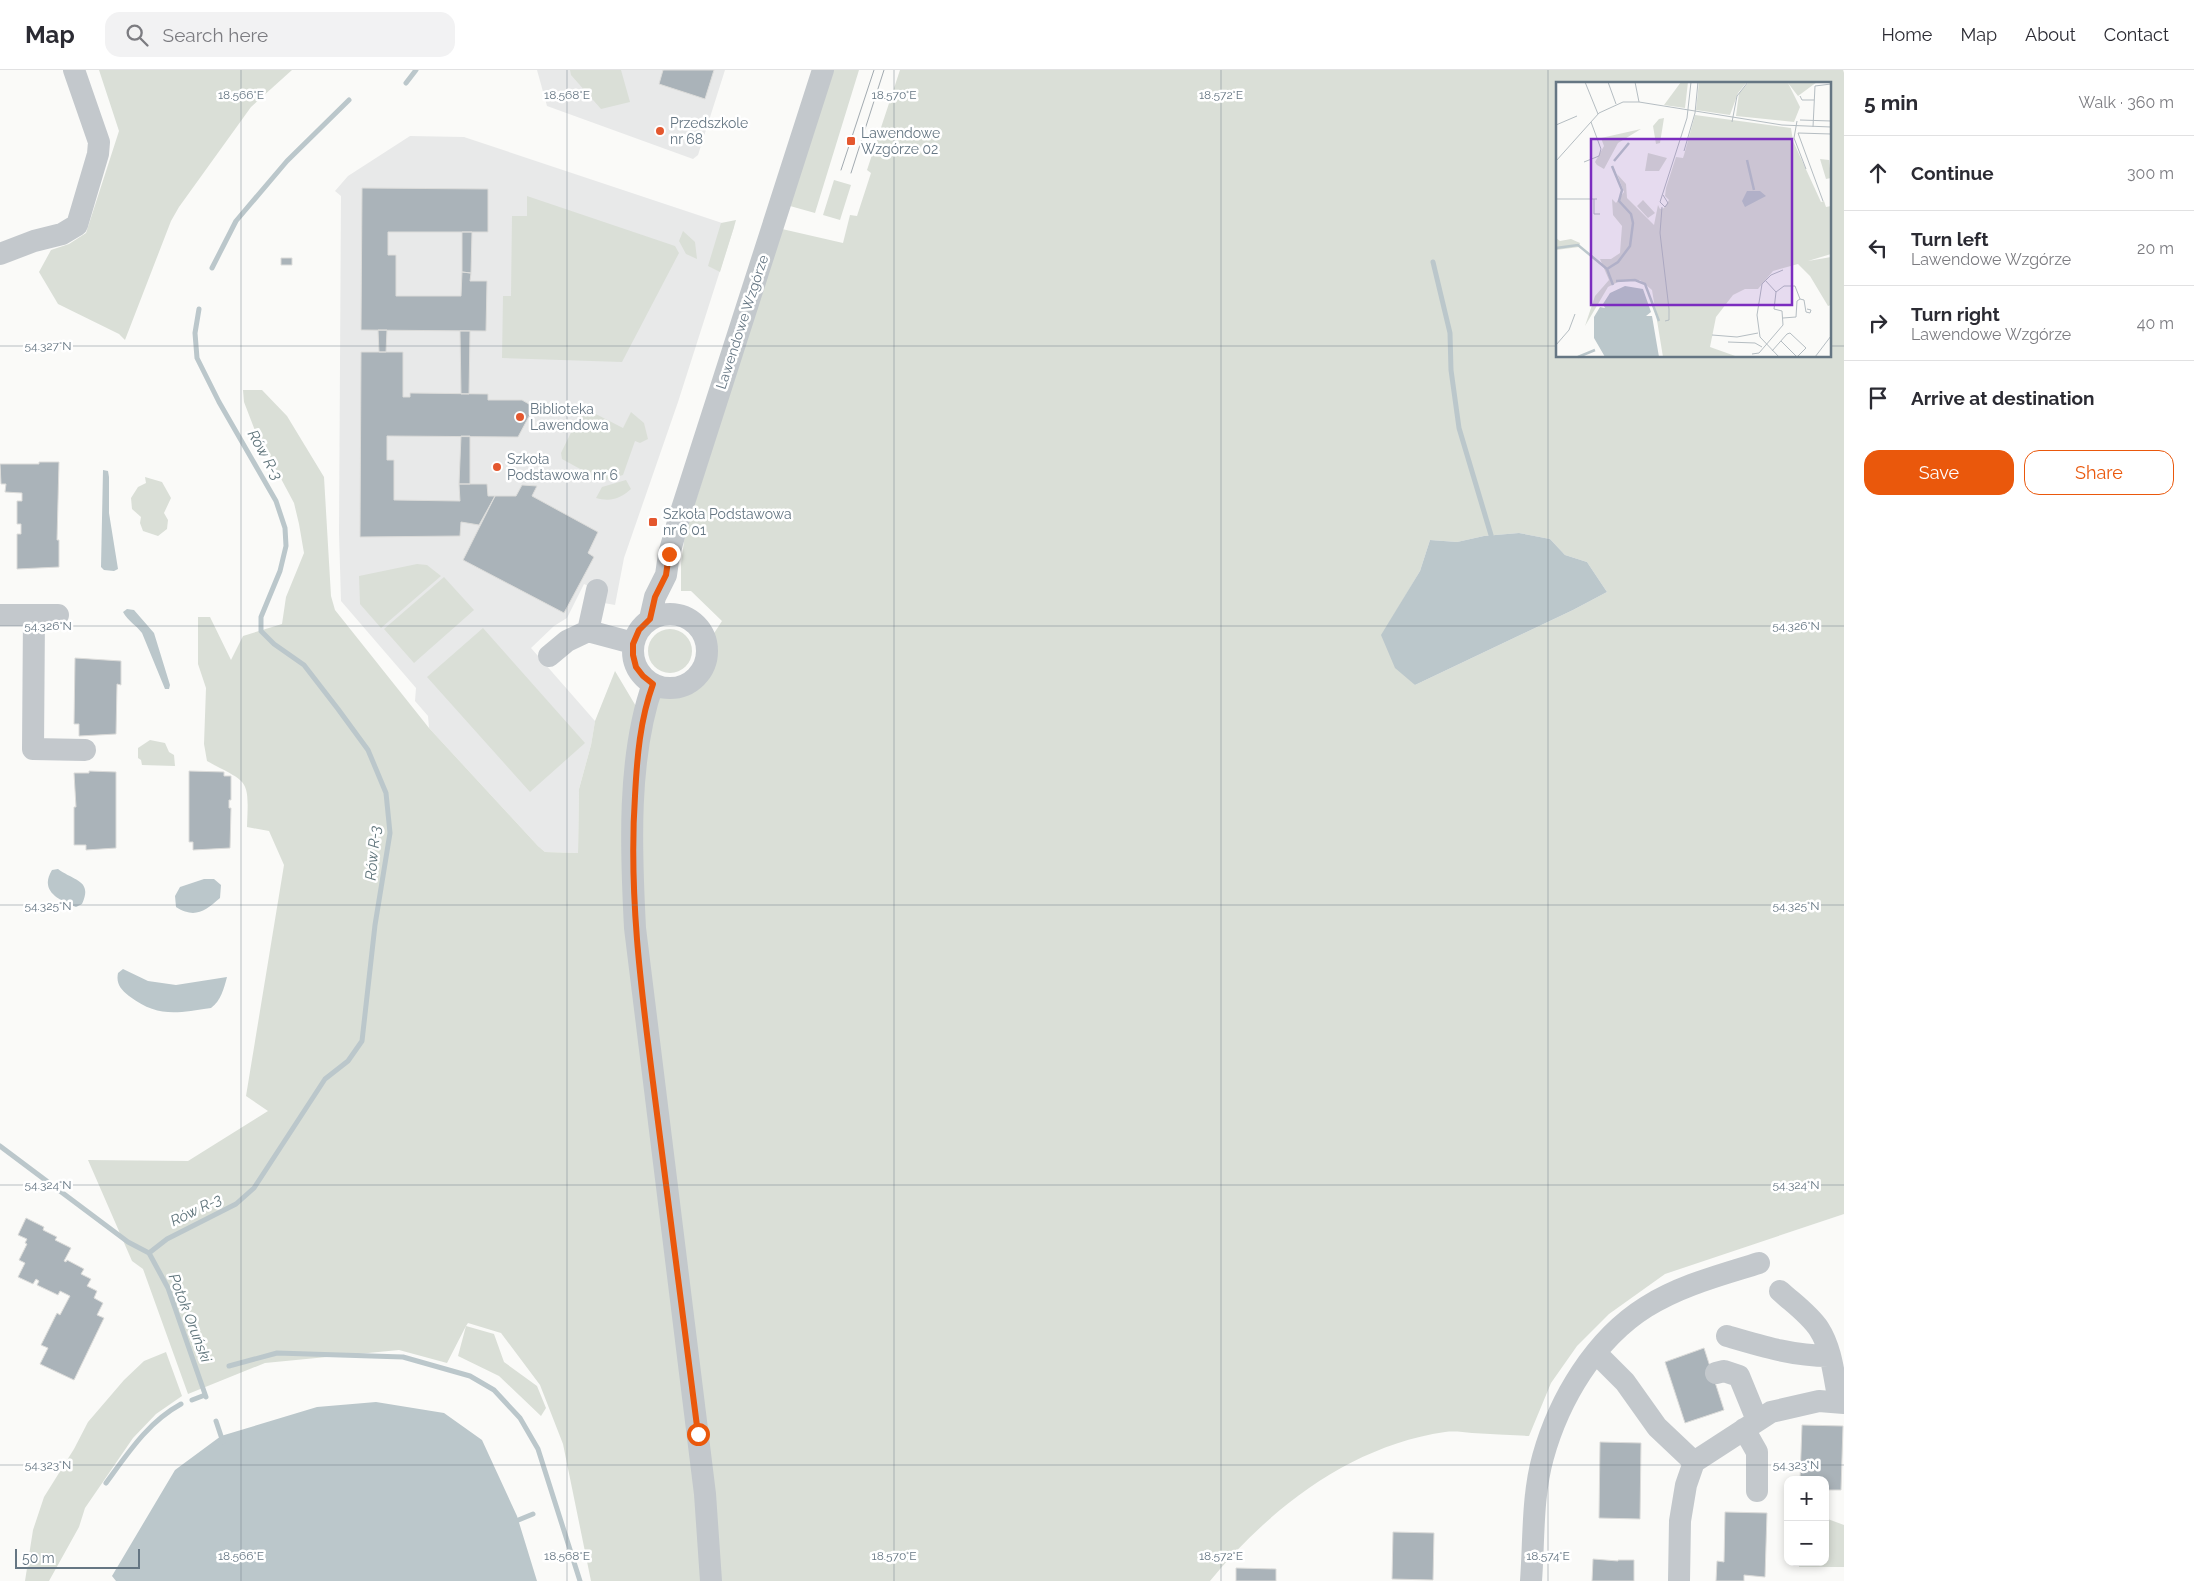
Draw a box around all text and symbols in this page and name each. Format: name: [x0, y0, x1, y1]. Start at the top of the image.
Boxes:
search box: [105, 12, 455, 57]
text: Map: [25, 20, 75, 49]
icon: search: [123, 21, 151, 49]
text: Search here: [163, 24, 268, 46]
text: Home: [1881, 24, 1932, 45]
text: Map: [1960, 24, 1997, 45]
text: About: [2025, 24, 2076, 45]
text: Contact: [2104, 24, 2169, 45]
inset map: [1556, 82, 1832, 358]
text: 18.566°E: [218, 88, 264, 102]
text: 18.568°E: [544, 88, 590, 102]
text: 18.570°E: [872, 88, 917, 102]
text: 18.572°E: [1199, 88, 1243, 102]
text: 5 min: [1864, 90, 1918, 115]
text: Walk · 360 m: [2079, 93, 2174, 112]
place label: Przedszkole nr 68: [670, 115, 748, 147]
marker: Przedszkole nr 68: [654, 125, 666, 137]
place label: Lawendowe Wzgórze 02: [861, 125, 940, 157]
marker: Lawendowe Wzgórze 02: [845, 135, 857, 147]
icon: ahead: [1864, 159, 1892, 187]
text: Continue: [1911, 162, 1994, 184]
text: 300 m: [2127, 164, 2174, 183]
text: Turn left: [1911, 228, 1988, 250]
icon: left: [1864, 234, 1892, 262]
text: 20 m: [2137, 239, 2174, 258]
text: Lawendowe Wzgórze: [1911, 250, 2071, 269]
street label: Lawendowe Wzgórze: [713, 253, 771, 391]
text: Turn right: [1911, 303, 2000, 325]
icon: right: [1864, 309, 1892, 337]
text: 40 m: [2137, 314, 2174, 333]
text: Lawendowe Wzgórze: [1911, 325, 2071, 344]
text: 54.327°N: [25, 339, 71, 353]
icon: arrive: [1864, 384, 1892, 412]
text: Arrive at destination: [1911, 387, 2095, 409]
place label: Biblioteka Lawendowa: [530, 401, 609, 433]
marker: Biblioteka Lawendowa: [514, 411, 526, 423]
water label: Rów R-3: [244, 427, 286, 484]
button: Save: [1864, 450, 2014, 495]
button: Share: [2024, 450, 2174, 495]
place label: Szkoła Podstawowa nr 6: [507, 451, 618, 483]
marker: Szkoła Podstawowa nr 6: [491, 461, 503, 473]
place label: Szkoła Podstawowa nr 6 01: [663, 506, 792, 538]
marker: Szkoła Podstawowa nr 6 01: [647, 516, 659, 528]
route end: [658, 543, 681, 566]
text: 54.326°N: [24, 619, 72, 633]
text: 54.326°N: [1772, 619, 1820, 633]
water label: Rów R-3: [362, 825, 384, 881]
text: 54.325°N: [24, 899, 72, 913]
text: 54.325°N: [1772, 899, 1820, 913]
text: 54.324°N: [25, 1178, 71, 1192]
text: 54.324°N: [1773, 1178, 1819, 1192]
water label: Rów R-3: [167, 1190, 225, 1230]
water label: Potok Oruński: [165, 1271, 215, 1366]
route start: [687, 1423, 710, 1446]
text: 54.323°N: [25, 1458, 71, 1472]
text: 54.323°N: [1773, 1458, 1819, 1472]
map controls: [1784, 1476, 1829, 1566]
button: +: [1784, 1476, 1829, 1521]
button: −: [1784, 1521, 1829, 1566]
scale bar: [15, 1546, 140, 1569]
text: 18.566°E: [218, 1549, 264, 1563]
text: 18.568°E: [544, 1549, 590, 1563]
text: 18.570°E: [872, 1549, 917, 1563]
text: 18.572°E: [1199, 1549, 1243, 1563]
text: 18.574°E: [1526, 1549, 1570, 1563]
text: 50 m: [22, 1550, 55, 1566]

